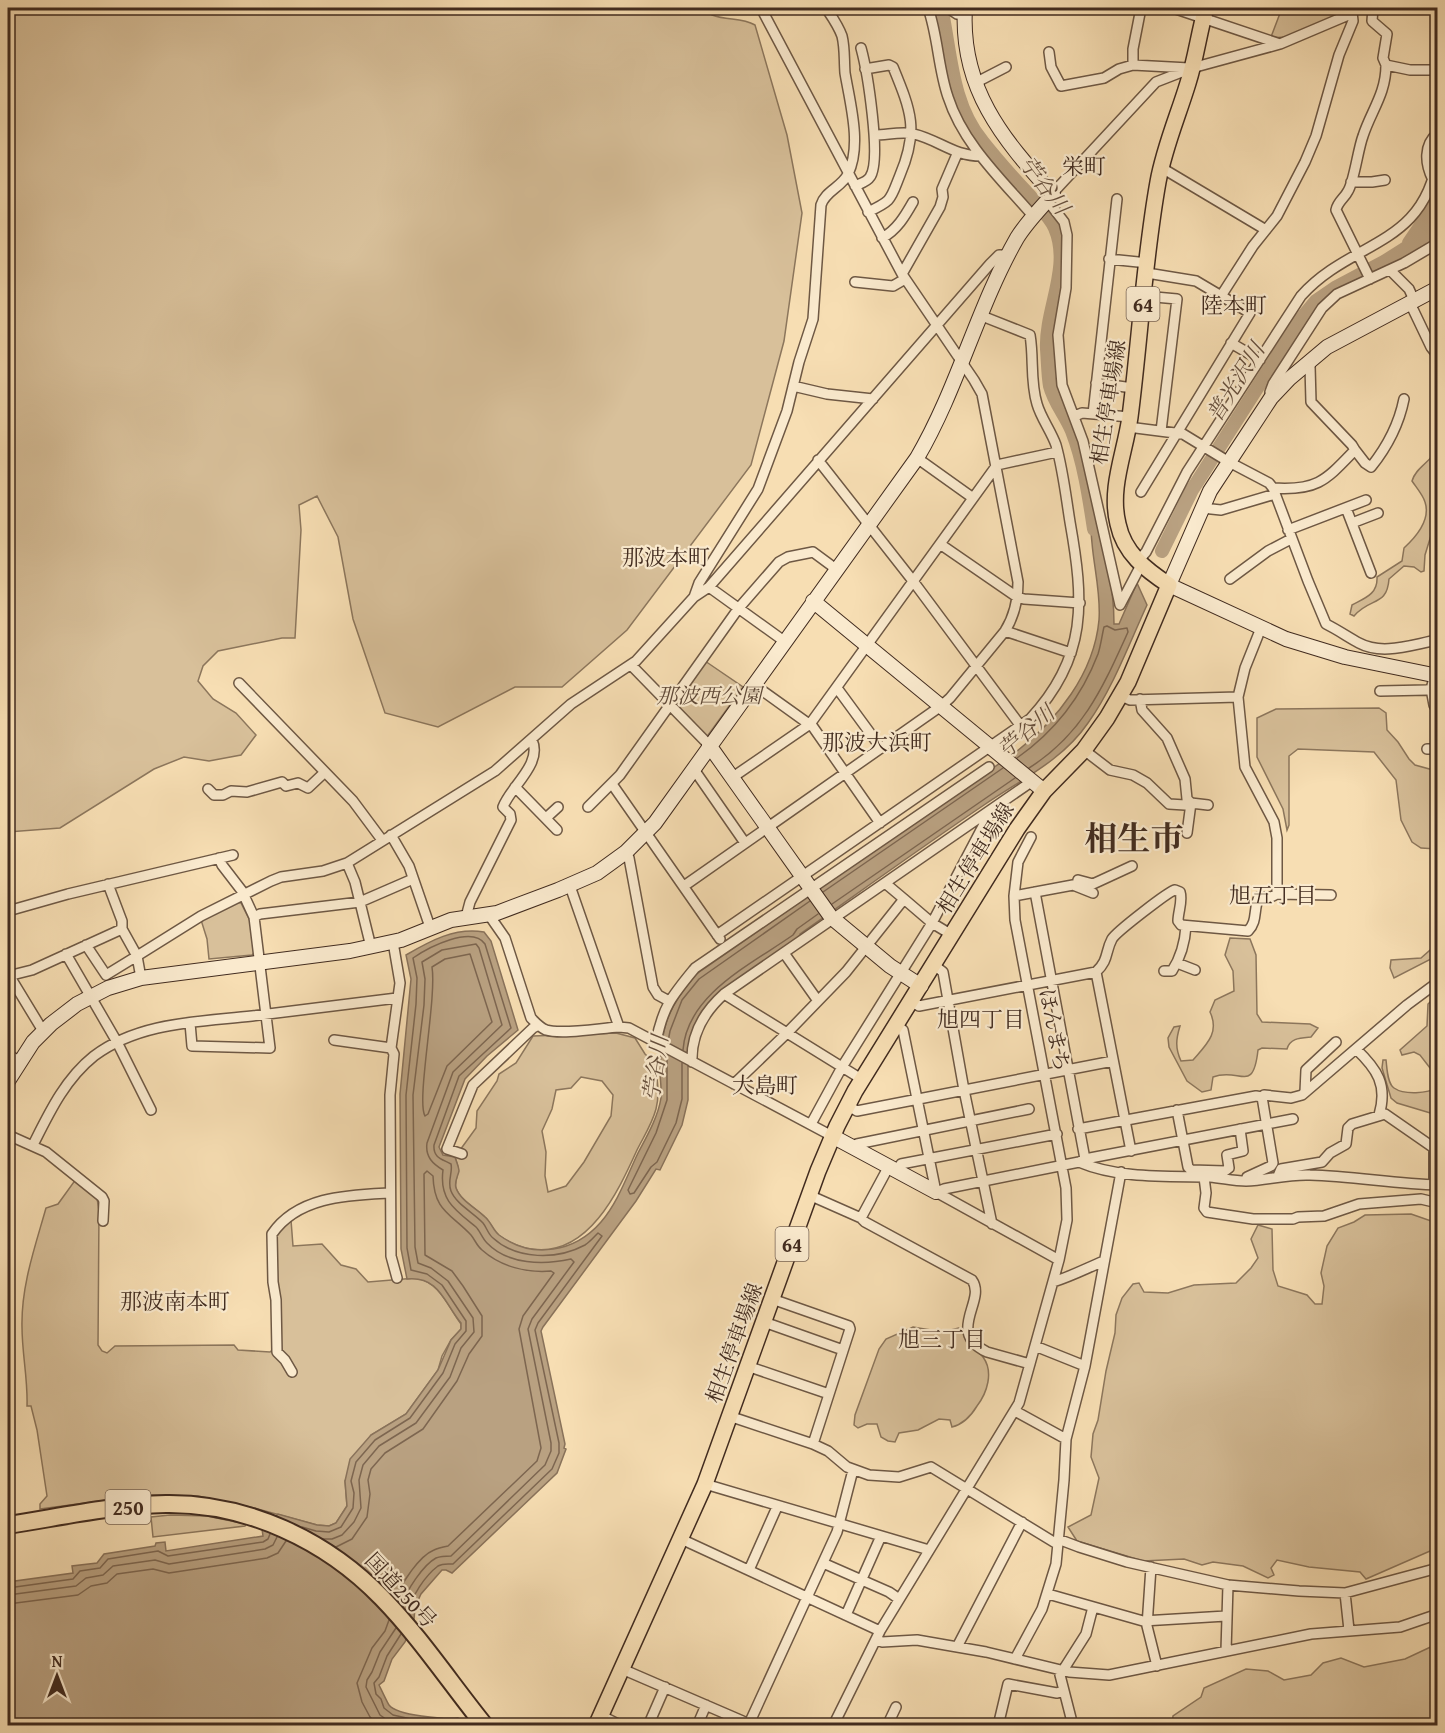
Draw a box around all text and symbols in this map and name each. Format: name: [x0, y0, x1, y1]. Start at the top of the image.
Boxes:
water label: 苧谷川: [1012, 149, 1079, 223]
district label: 栄町: [1062, 150, 1106, 182]
road number: 64: [1126, 287, 1160, 321]
district label: 陸本町: [1201, 289, 1267, 321]
water label: 普光沢川: [1198, 335, 1273, 428]
street label: 相生停車場線: [1083, 337, 1133, 467]
district label: 那波本町: [622, 541, 710, 573]
park label: 那波西公園: [657, 680, 764, 711]
water label: 苧谷川: [991, 696, 1063, 765]
district label: 那波大浜町: [822, 726, 932, 758]
street label: 相生停車場線: [928, 796, 1022, 920]
district label: 相生市: [1085, 814, 1184, 862]
district label: 旭五丁目: [1229, 879, 1317, 911]
street label: ほんまち: [1032, 986, 1078, 1074]
district label: 旭四丁目: [937, 1003, 1025, 1035]
water label: 苧谷川: [635, 1031, 676, 1103]
district label: 大島町: [732, 1069, 798, 1101]
road number: 64: [776, 1227, 808, 1261]
street label: 相生停車場線: [698, 1278, 770, 1408]
district label: 那波南本町: [120, 1285, 230, 1317]
district label: 旭三丁目: [898, 1323, 986, 1355]
road number: 250: [106, 1490, 150, 1524]
street label: 国道250号: [358, 1545, 444, 1635]
north arrow: [27, 1646, 87, 1706]
text: N: [52, 1649, 63, 1673]

